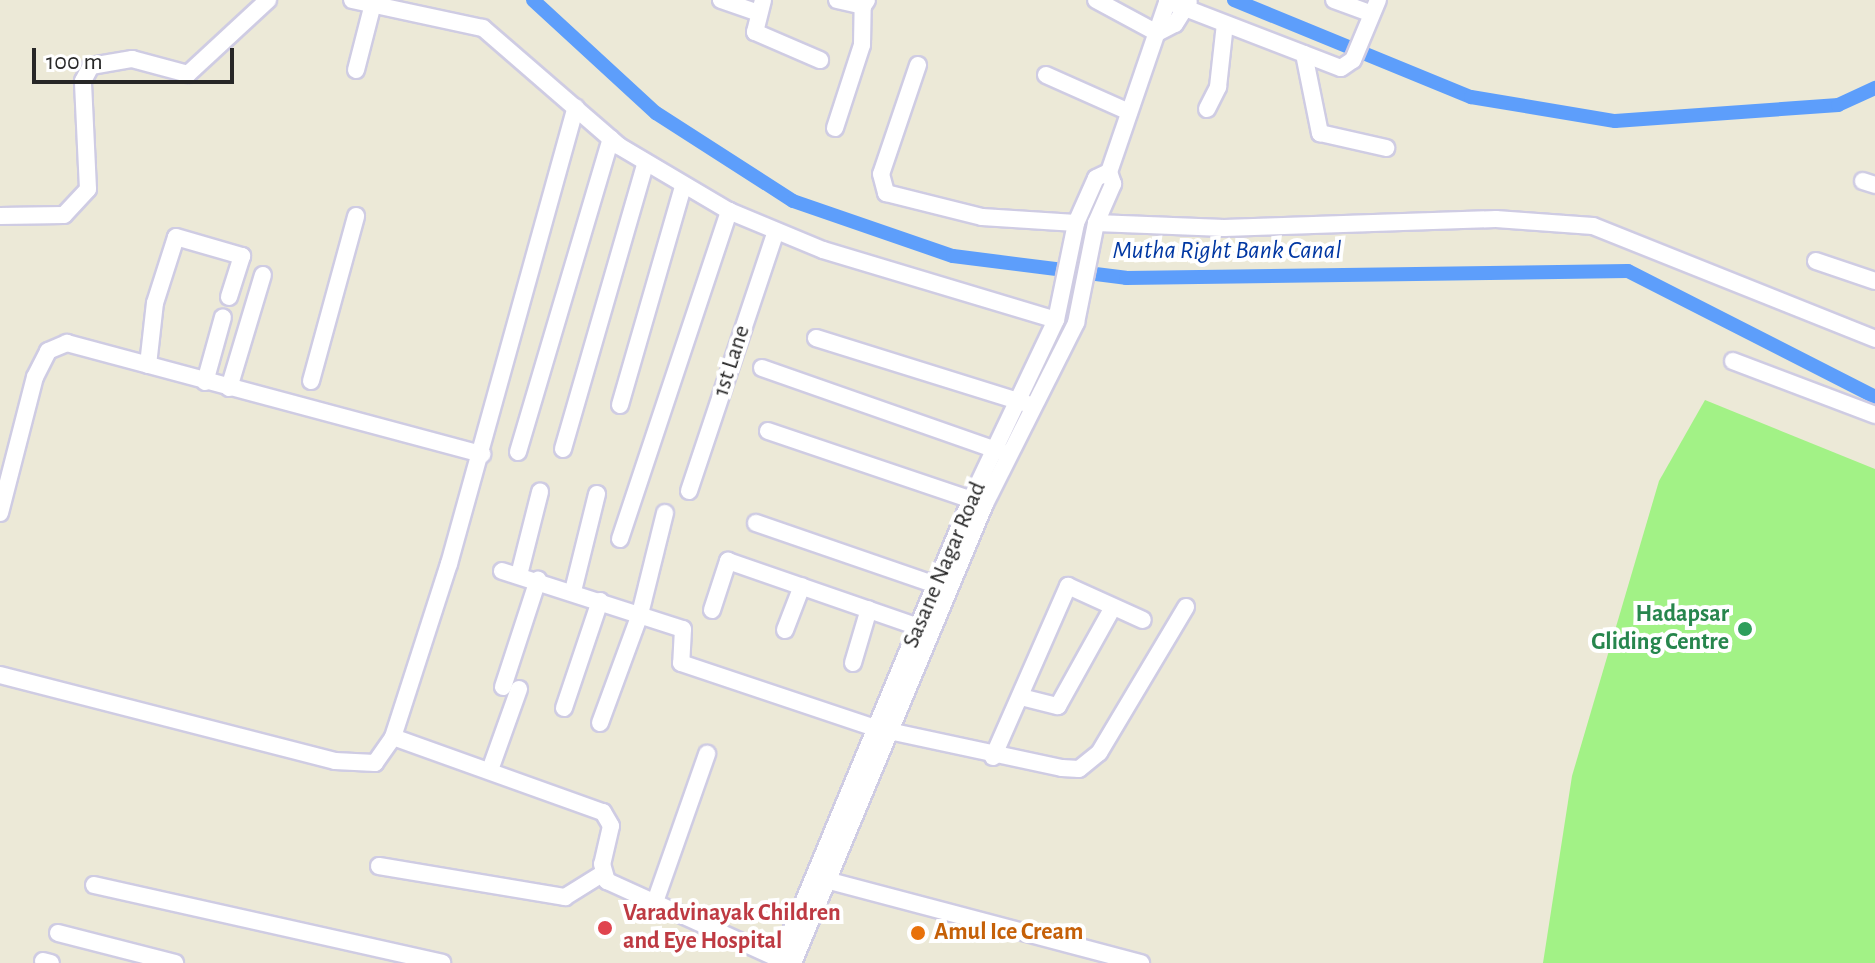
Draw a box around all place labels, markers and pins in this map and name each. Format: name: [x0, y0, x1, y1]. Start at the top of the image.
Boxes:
place label: Hadapsar Gliding Centre: [1591, 601, 1729, 657]
marker: Hadapsar Gliding Centre: [1736, 620, 1754, 638]
place label: Varadvinayak Children and Eye Hospital: [623, 900, 841, 956]
marker: Varadvinayak Children and Eye Hospital: [594, 917, 616, 939]
place label: Amul Ice Cream: [934, 919, 1083, 947]
marker: Amul Ice Cream: [909, 924, 927, 942]

